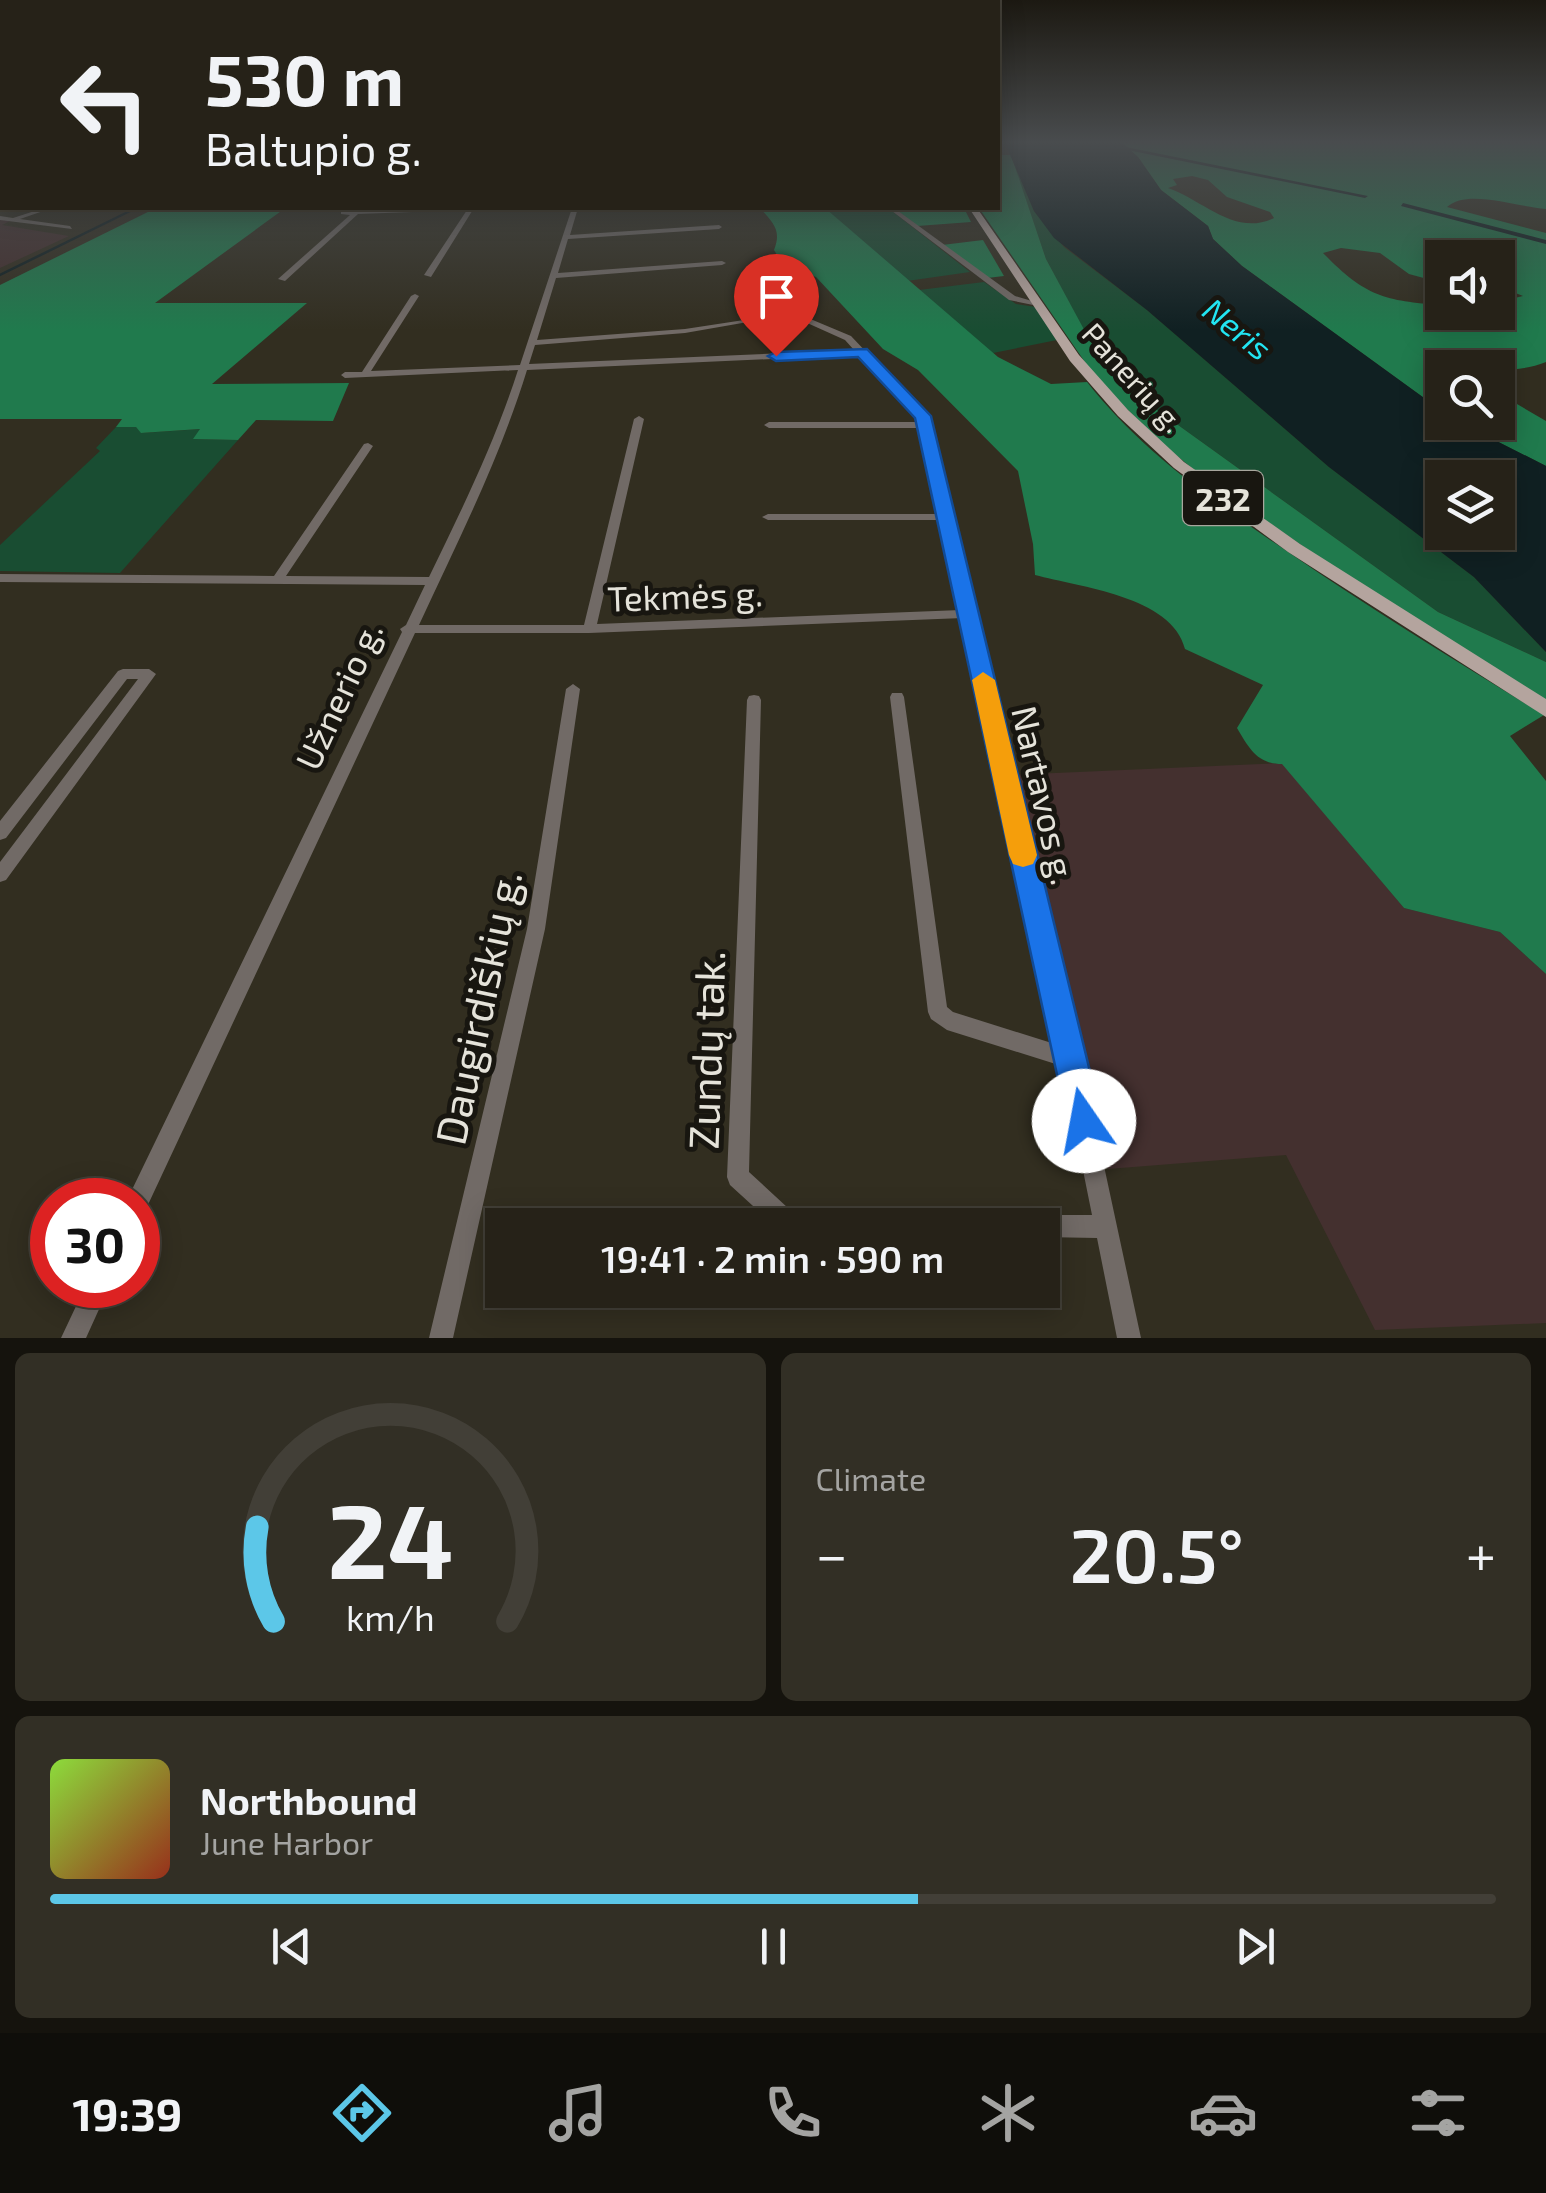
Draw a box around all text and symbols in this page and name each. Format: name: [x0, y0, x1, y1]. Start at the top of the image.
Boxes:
text: 530 m: [205, 36, 404, 120]
icon: left: [40, 40, 170, 170]
text: Baltupio g.: [205, 121, 422, 175]
map controls: [1425, 240, 1515, 550]
button: sound: [1425, 240, 1515, 330]
pin: [734, 254, 819, 357]
icon: arrive: [749, 269, 804, 324]
water label: Neris: [1196, 289, 1280, 367]
street label: Panerių g.: [1076, 315, 1192, 439]
button: search: [1425, 350, 1515, 440]
button: layers: [1425, 460, 1515, 550]
road number: 232: [1183, 471, 1263, 525]
street label: Tekmės g.: [607, 571, 763, 619]
street label: Užnerio g.: [286, 614, 390, 776]
street label: Nartavos g.: [1004, 702, 1086, 888]
street label: Daugirdiškių g.: [424, 865, 531, 1149]
street label: Zundų tak.: [677, 950, 734, 1150]
position arrow: [1032, 1069, 1136, 1173]
speed limit sign: 30: [30, 1178, 160, 1308]
text: 19:41 · 2 min · 590 m: [601, 1235, 944, 1281]
text: Climate: [816, 1459, 926, 1497]
text: 24: [327, 1475, 454, 1600]
text: 20.5°: [1069, 1508, 1244, 1598]
text: −: [816, 1520, 848, 1586]
text: +: [1466, 1520, 1496, 1586]
text: km/h: [346, 1595, 435, 1638]
text: Northbound: [200, 1777, 418, 1823]
text: June Harbor: [200, 1823, 373, 1861]
icon: previous: [264, 1919, 319, 1974]
icon: pause: [746, 1919, 801, 1974]
icon: next: [1228, 1919, 1283, 1974]
icon: directions: [327, 2078, 397, 2148]
icon: music: [543, 2078, 613, 2148]
icon: phone: [758, 2078, 828, 2148]
icon: climate: [973, 2078, 1043, 2148]
icon: car: [1188, 2078, 1258, 2148]
icon: filters: [1403, 2078, 1473, 2148]
text: 19:39: [73, 2086, 182, 2140]

